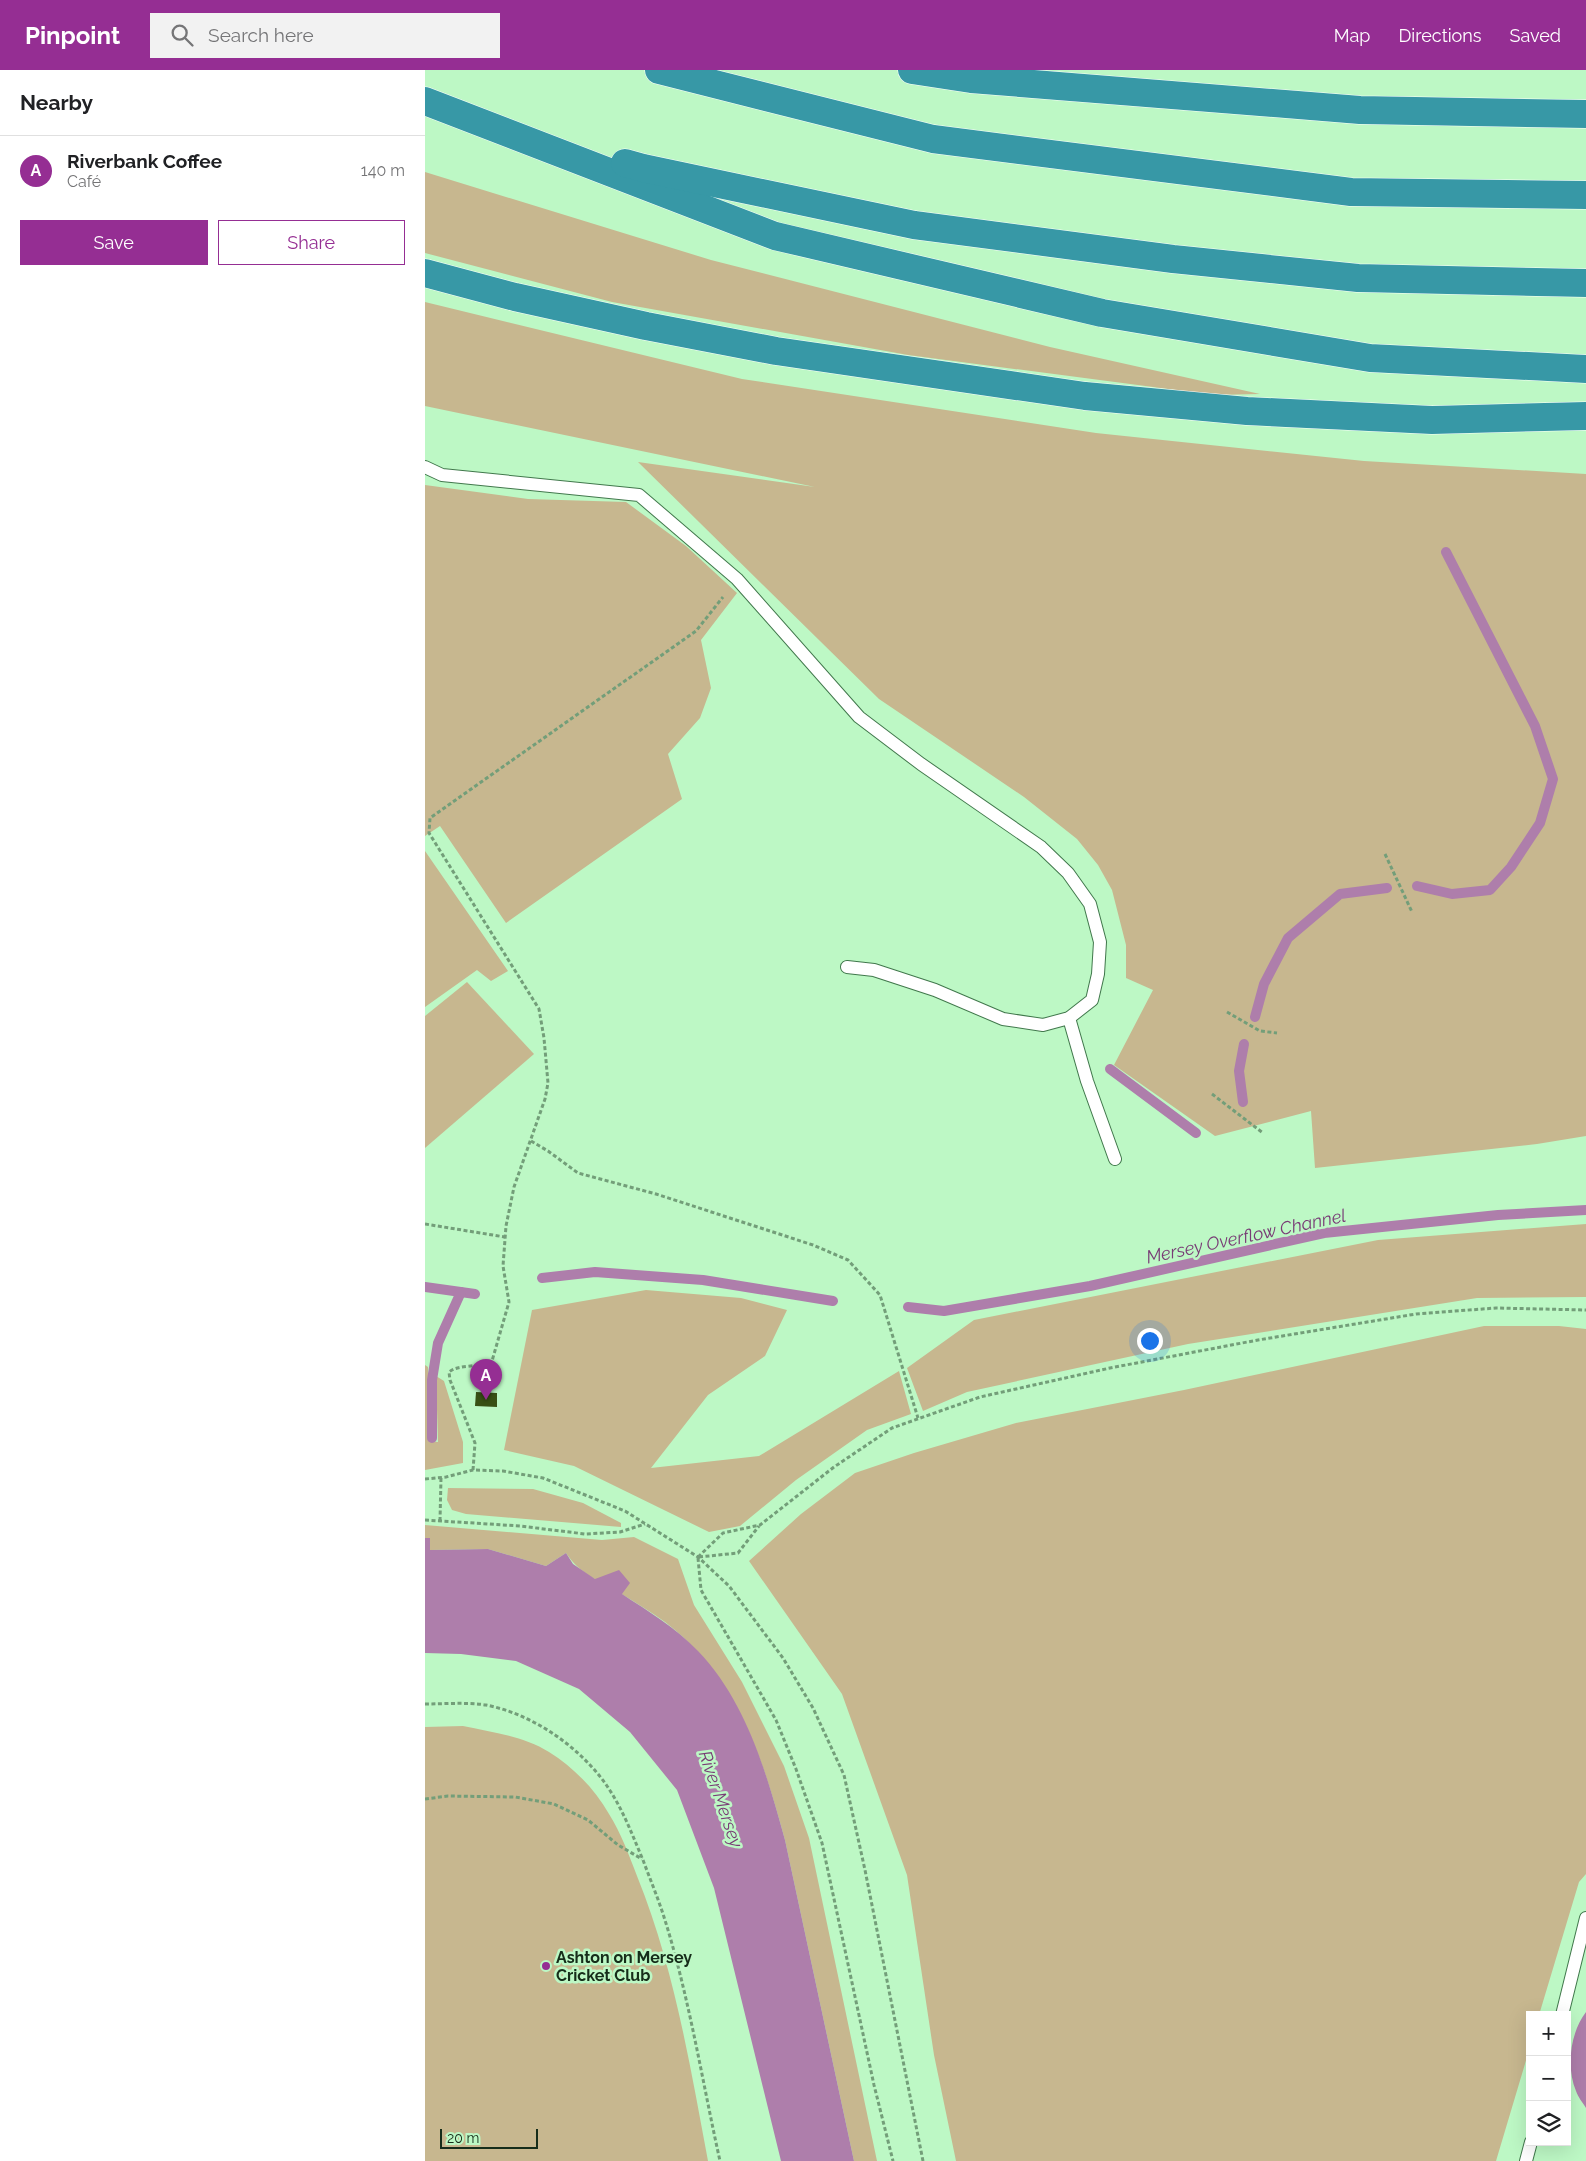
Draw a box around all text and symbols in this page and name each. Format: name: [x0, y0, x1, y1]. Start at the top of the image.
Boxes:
search box: [150, 13, 500, 58]
text: Pinpoint: [25, 21, 120, 50]
icon: search: [168, 21, 196, 49]
text: Search here: [208, 24, 314, 46]
text: Map: [1334, 25, 1370, 46]
text: Directions: [1398, 25, 1482, 46]
text: Saved: [1510, 25, 1561, 46]
text: Nearby: [20, 90, 93, 115]
text: Riverbank Coffee: [67, 150, 222, 172]
text: A: [31, 161, 41, 180]
text: 140 m: [361, 161, 405, 180]
text: Café: [67, 172, 101, 191]
button: Save: [20, 220, 208, 265]
button: Share: [218, 220, 405, 265]
water label: Mersey Overflow Channel: [1144, 1204, 1348, 1267]
your location: [1137, 1328, 1163, 1354]
pin: A: [470, 1359, 502, 1400]
water label: River Mersey: [695, 1748, 748, 1851]
place label: Ashton on Mersey Cricket Club: [556, 1948, 692, 1985]
marker: Ashton on Mersey Cricket Club: [540, 1960, 552, 1972]
map controls: [1526, 2011, 1571, 2146]
button: +: [1526, 2011, 1571, 2056]
button: −: [1526, 2056, 1571, 2101]
button: layers: [1526, 2101, 1571, 2146]
scale bar: [440, 2126, 537, 2149]
text: 20 m: [447, 2130, 479, 2146]

